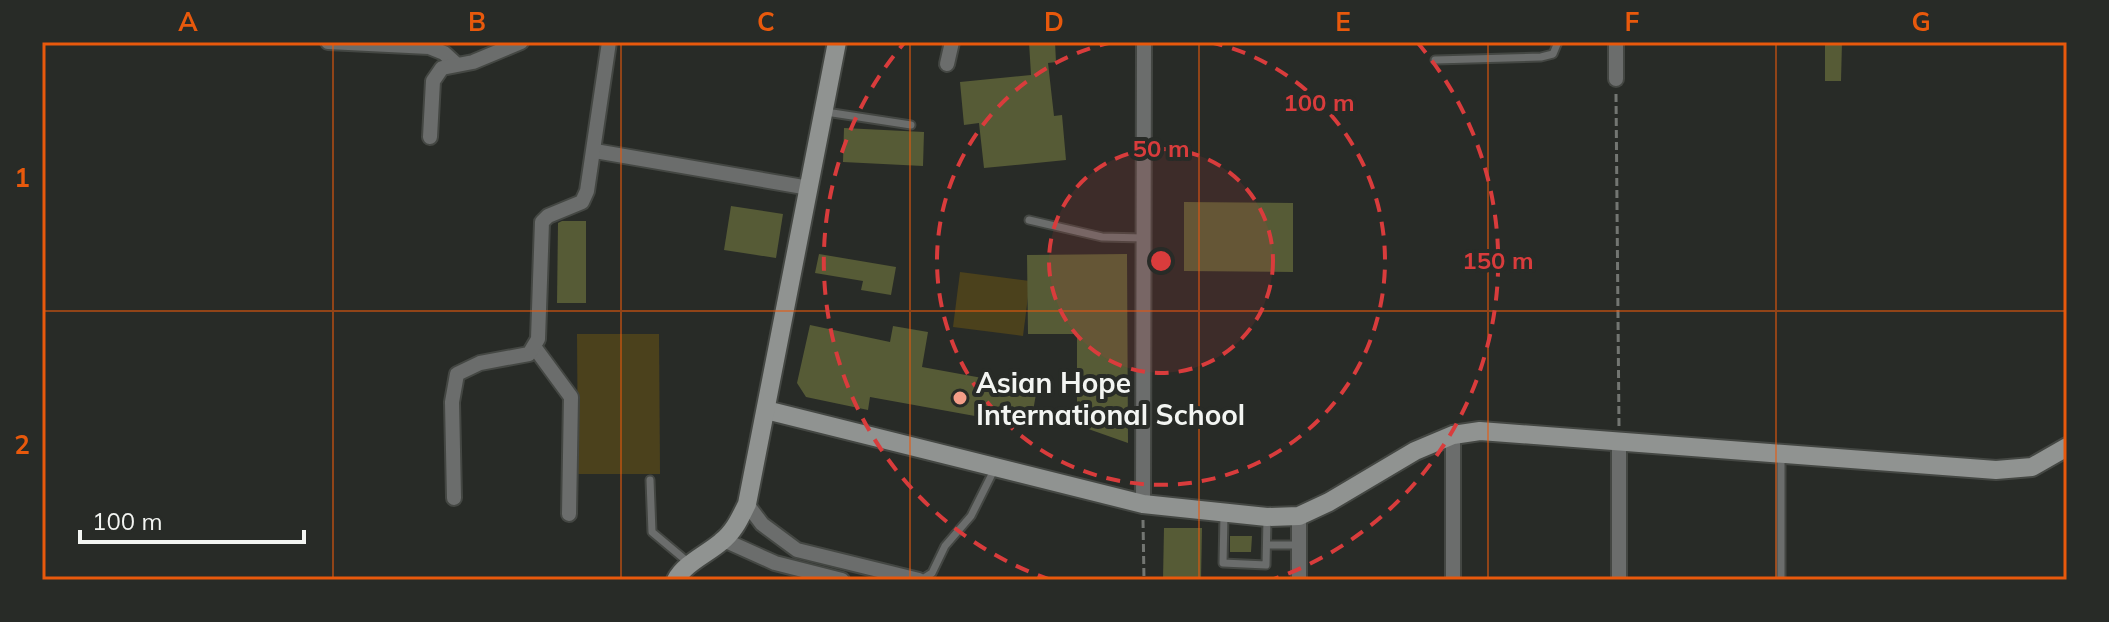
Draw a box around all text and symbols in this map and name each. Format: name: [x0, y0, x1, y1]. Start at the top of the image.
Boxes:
text: A: [178, 5, 198, 38]
text: B: [468, 5, 486, 38]
text: C: [757, 5, 775, 38]
text: D: [1044, 5, 1064, 38]
text: E: [1335, 5, 1351, 38]
text: F: [1625, 5, 1640, 38]
text: G: [1911, 5, 1931, 38]
text: 100 m: [1283, 87, 1355, 117]
text: 50 m: [1133, 133, 1189, 163]
text: 1: [14, 161, 30, 194]
text: 150 m: [1462, 245, 1534, 275]
centre of rings: [1147, 247, 1175, 275]
place label: Asian Hope International School: [976, 365, 1245, 432]
marker: Asian Hope International School: [951, 389, 969, 407]
text: 2: [14, 428, 30, 461]
scale bar: [80, 494, 304, 544]
text: 100 m: [92, 506, 163, 536]

